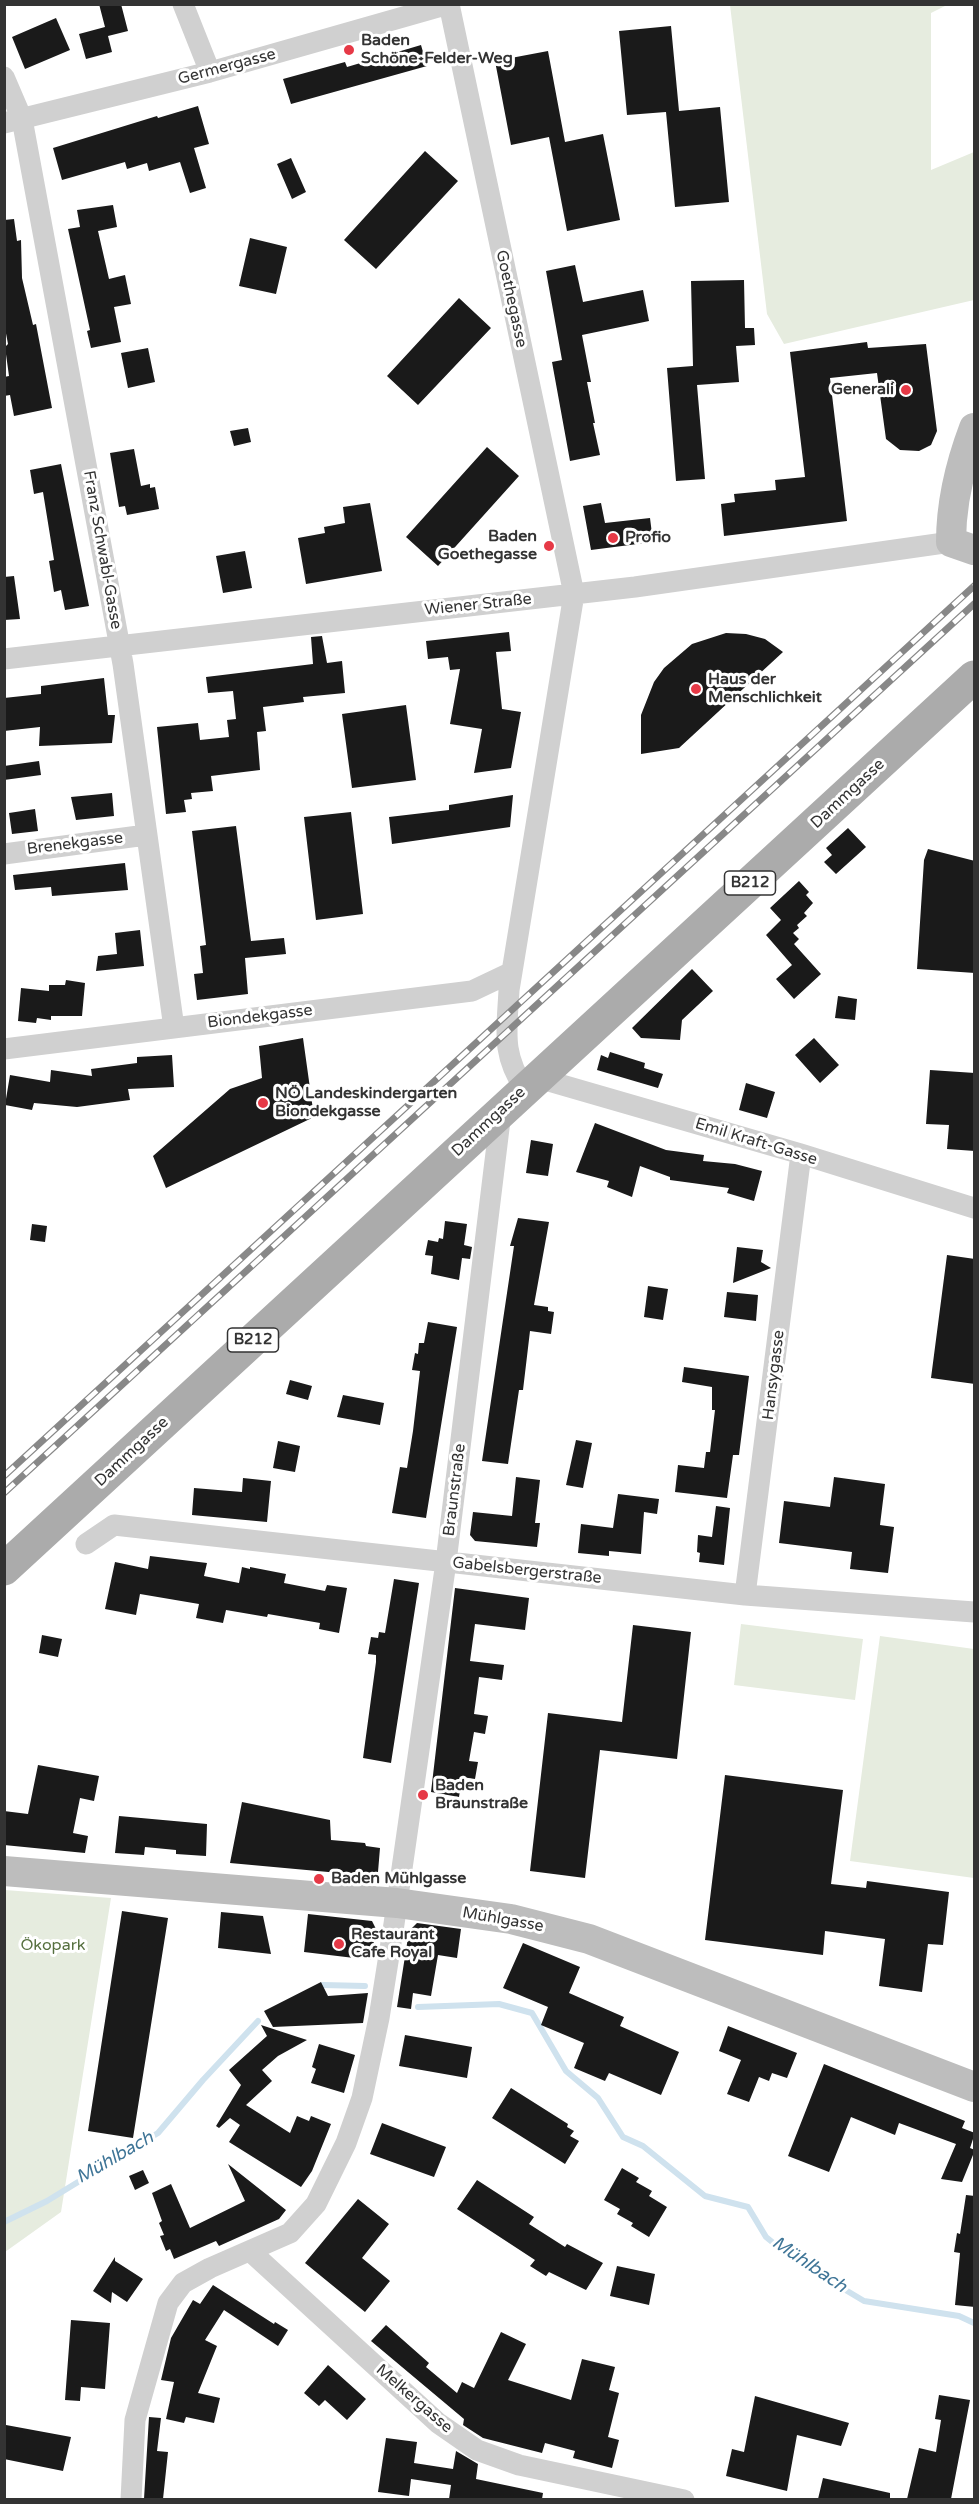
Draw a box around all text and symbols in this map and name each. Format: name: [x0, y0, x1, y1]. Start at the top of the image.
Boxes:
place label: Baden Schöne-Felder-Weg: [361, 31, 513, 69]
marker: Baden Schöne-Felder-Weg: [342, 43, 356, 57]
street label: Germergasse: [176, 45, 278, 89]
street label: Goethegasse: [491, 248, 531, 350]
place label: Generali: [831, 380, 894, 400]
marker: Generali: [899, 383, 913, 397]
street label: Franz Schwabl-Gasse: [79, 469, 125, 631]
place label: Baden Goethegasse: [438, 527, 537, 565]
place label: Profio: [625, 528, 671, 548]
marker: Profio: [606, 531, 620, 545]
marker: Baden Goethegasse: [542, 539, 556, 553]
street label: Wiener Straße: [423, 590, 533, 620]
place label: Haus der Menschlichkeit: [708, 670, 822, 708]
marker: Haus der Menschlichkeit: [689, 682, 703, 696]
street label: Dammgasse: [807, 755, 889, 833]
street label: Brenekgasse: [26, 829, 124, 859]
road number: B212: [724, 871, 776, 895]
street label: Biondekgasse: [206, 1001, 314, 1033]
street label: Dammgasse: [448, 1083, 530, 1161]
place label: NÖ Landeskindergarten Biondekgasse: [275, 1084, 457, 1122]
marker: NÖ Landeskindergarten Biondekgasse: [256, 1096, 270, 1110]
street label: Emil Kraft-Gasse: [693, 1114, 819, 1170]
road number: B212: [228, 1328, 278, 1352]
street label: Hansygasse: [759, 1329, 789, 1421]
street label: Dammgasse: [91, 1413, 173, 1491]
street label: Braunstraße: [440, 1443, 470, 1537]
street label: Gabelsbergerstraße: [451, 1554, 603, 1588]
place label: Baden Braunstraße: [435, 1776, 528, 1814]
marker: Baden Braunstraße: [416, 1788, 430, 1802]
place label: Baden Mühlgasse: [331, 1869, 466, 1889]
marker: Baden Mühlgasse: [312, 1872, 326, 1886]
street label: Mühlgasse: [461, 1903, 545, 1937]
place label: Restaurant Cafe Royal: [351, 1925, 435, 1963]
park label: Ökopark: [20, 1936, 86, 1956]
marker: Restaurant Cafe Royal: [332, 1937, 346, 1951]
water label: Mühlbach: [73, 2127, 157, 2189]
water label: Mühlbach: [767, 2232, 851, 2298]
street label: Melkergasse: [372, 2360, 456, 2438]

